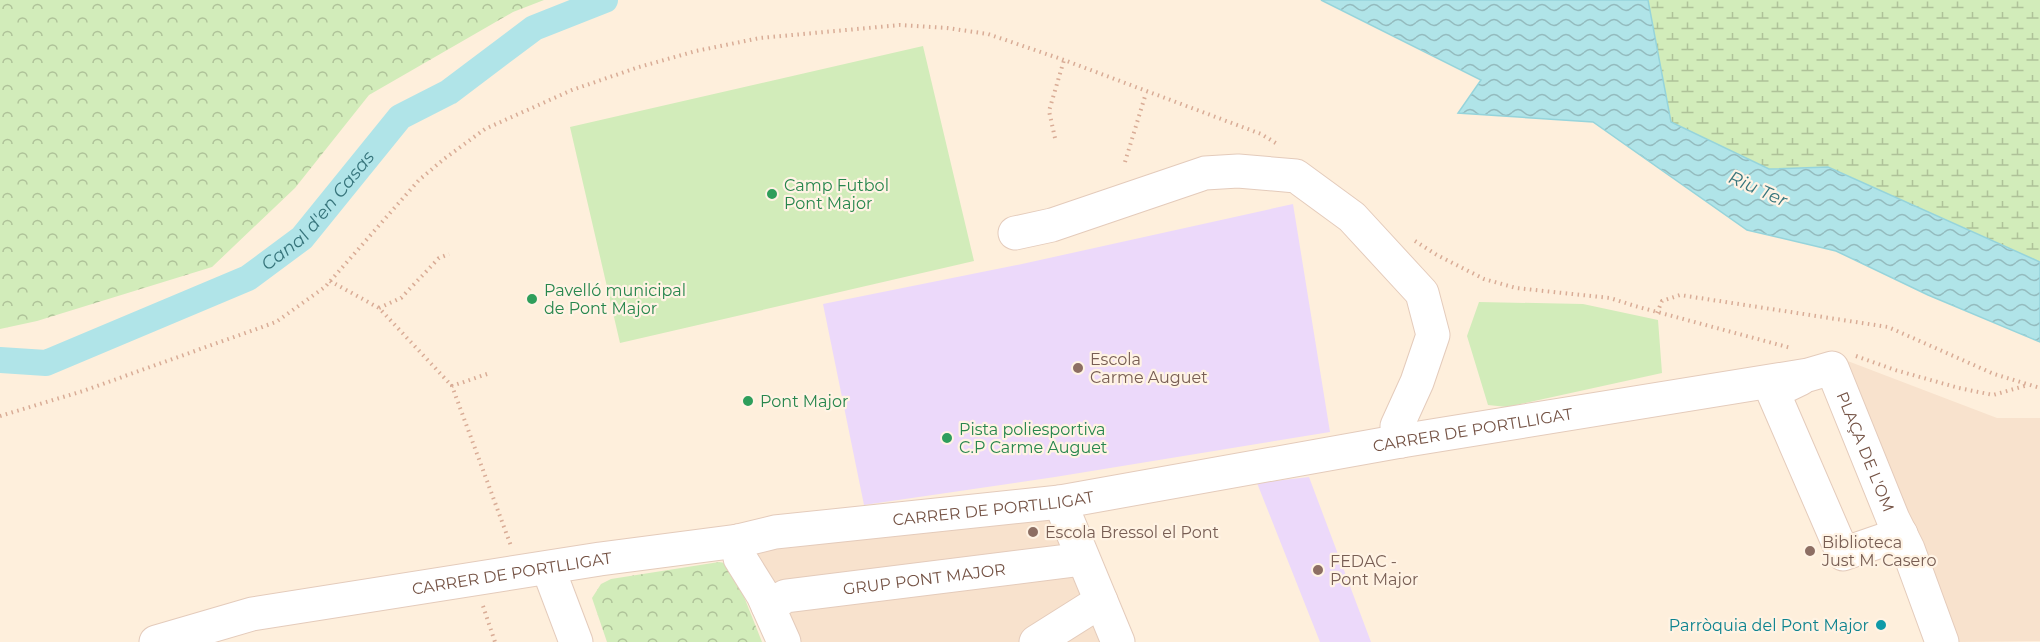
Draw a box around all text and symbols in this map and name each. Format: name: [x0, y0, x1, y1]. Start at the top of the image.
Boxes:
water label: Canal d'en Casas: [257, 146, 379, 275]
water label: Riu Ter: [1725, 166, 1792, 212]
place label: Camp Futbol Pont Major: [784, 176, 889, 213]
marker: Camp Futbol Pont Major: [765, 187, 779, 201]
place label: Pavelló municipal de Pont Major: [544, 281, 686, 318]
marker: Pavelló municipal de Pont Major: [525, 292, 539, 306]
place label: Escola Carme Auguet: [1090, 350, 1208, 387]
marker: Escola Carme Auguet: [1071, 361, 1085, 375]
street label: PLAÇA DE L'OM: [1833, 389, 1899, 515]
place label: Pont Major: [760, 392, 848, 411]
marker: Pont Major: [741, 394, 755, 408]
street label: CARRER DE PORTLLIGAT: [1371, 404, 1575, 455]
place label: Pista poliesportiva C.P Carme Auguet: [959, 420, 1108, 457]
marker: Pista poliesportiva C.P Carme Auguet: [940, 431, 954, 445]
street label: CARRER DE PORTLLIGAT: [892, 487, 1096, 529]
place label: Escola Bressol el Pont: [1045, 523, 1220, 542]
marker: Escola Bressol el Pont: [1026, 525, 1040, 539]
place label: Biblioteca Just M. Casero: [1821, 533, 1937, 570]
marker: Biblioteca Just M. Casero: [1803, 544, 1817, 558]
street label: CARRER DE PORTLLIGAT: [410, 548, 614, 598]
place label: FEDAC - Pont Major: [1330, 552, 1418, 589]
street label: GRUP PONT MAJOR: [842, 559, 1007, 598]
marker: FEDAC - Pont Major: [1311, 563, 1325, 577]
place label: Parròquia del Pont Major: [1669, 616, 1869, 635]
marker: Parròquia del Pont Major: [1874, 618, 1888, 632]

